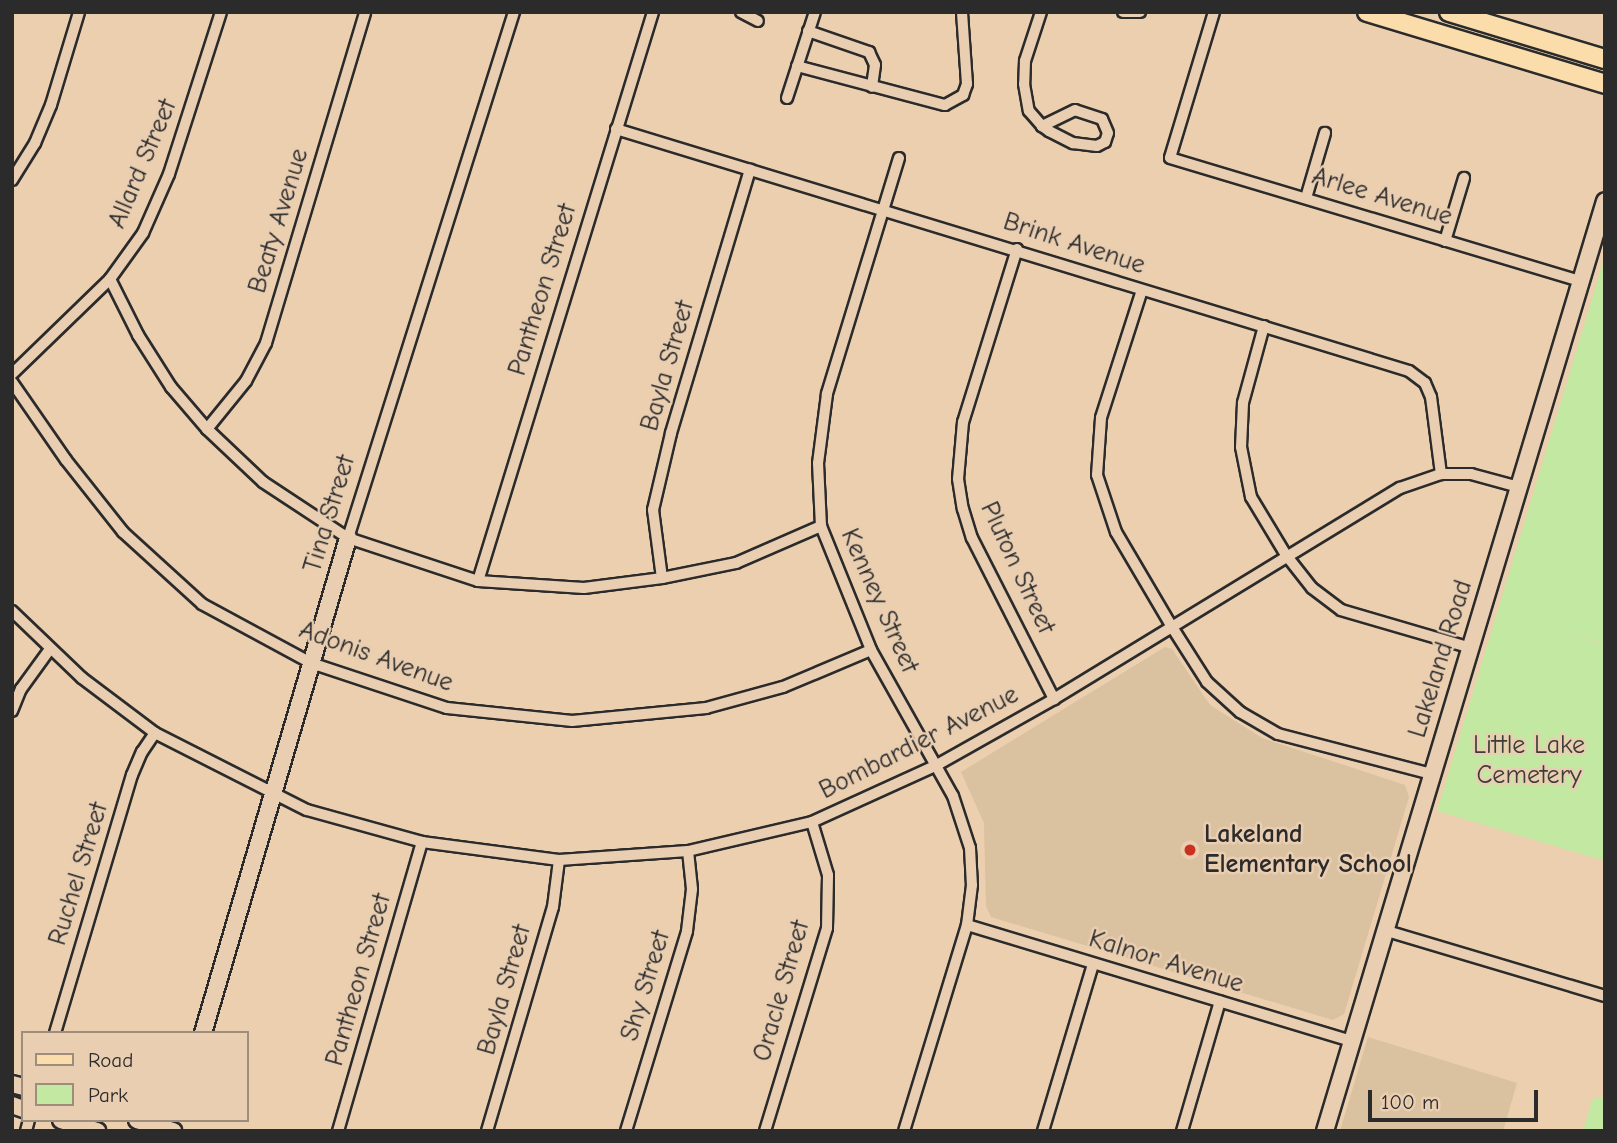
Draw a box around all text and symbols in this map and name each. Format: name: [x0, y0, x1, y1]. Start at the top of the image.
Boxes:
street label: Allard Street: [102, 95, 184, 233]
street label: Beaty Avenue: [242, 145, 316, 297]
street label: Arlee Avenue: [1308, 161, 1456, 233]
street label: Pantheon Street: [502, 201, 584, 379]
street label: Brink Avenue: [999, 206, 1149, 282]
street label: Bayla Street: [635, 297, 701, 435]
street label: Tina Street: [297, 452, 363, 576]
street label: Pluton Street: [973, 497, 1061, 639]
street label: Kenney Street: [833, 524, 925, 678]
street label: Lakeland Road: [1402, 576, 1480, 742]
street label: Adonis Avenue: [295, 615, 457, 699]
street label: Bombardier Avenue: [814, 679, 1024, 807]
park label: Little Lake Cemetery: [1473, 730, 1585, 792]
street label: Ruchel Street: [42, 799, 116, 949]
place label: Lakeland Elementary School: [1204, 819, 1412, 880]
marker: Lakeland Elementary School: [1182, 842, 1198, 858]
street label: Pantheon Street: [320, 890, 398, 1070]
street label: Oracle Street: [747, 917, 817, 1065]
street label: Bayla Street: [472, 921, 538, 1059]
street label: Kalnor Avenue: [1085, 924, 1247, 1000]
street label: Shy Street: [614, 927, 678, 1045]
legend: [21, 1031, 248, 1122]
text: Road: [88, 1048, 133, 1072]
scale bar: [1372, 1076, 1542, 1120]
text: Park: [88, 1083, 128, 1107]
text: 100 m: [1381, 1090, 1439, 1114]

